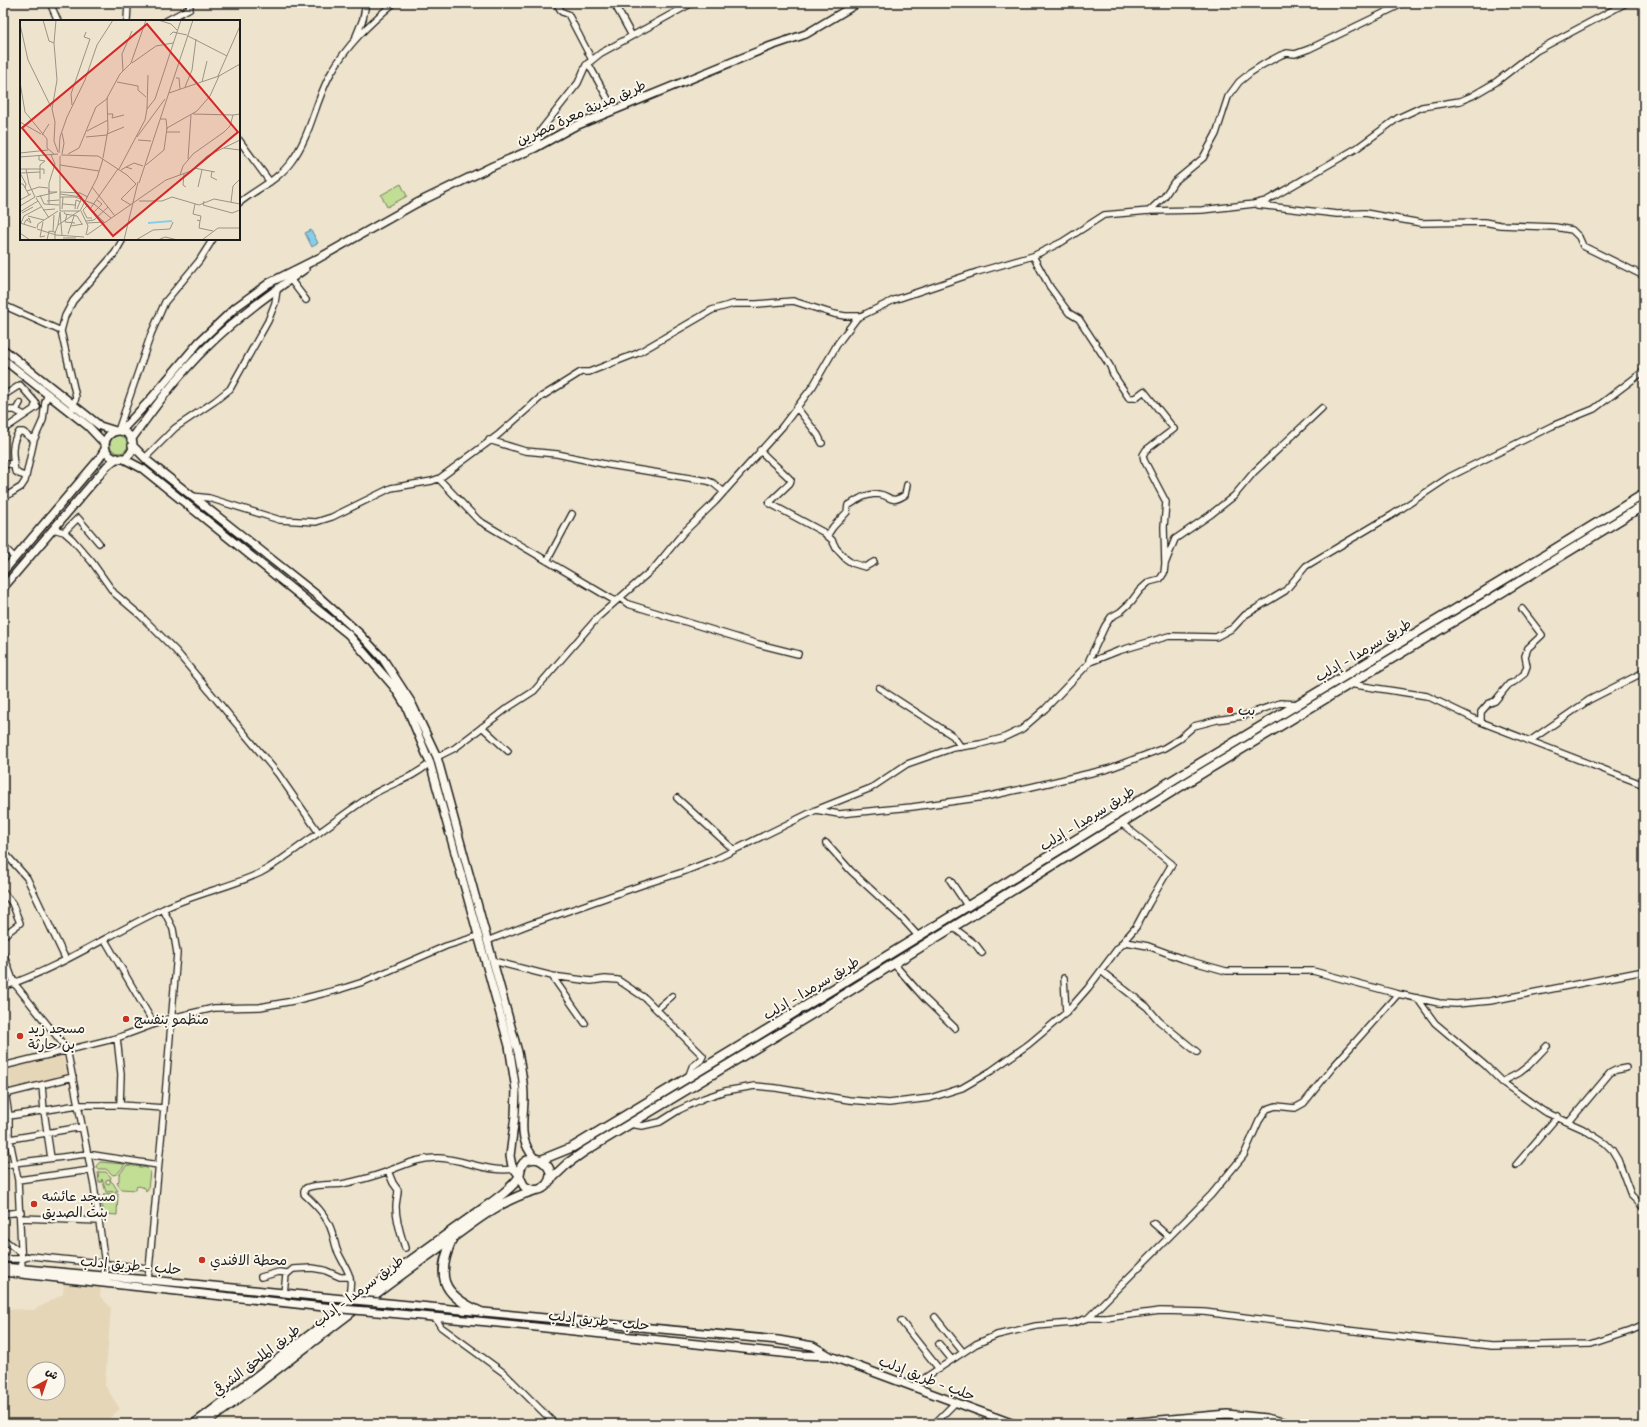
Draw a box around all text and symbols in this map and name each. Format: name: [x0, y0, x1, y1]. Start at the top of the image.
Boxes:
inset map: [20, 20, 240, 240]
street label: طريق مدينة معرة مصرين: [514, 76, 649, 150]
street label: طريق سرمدا - إدلب: [1312, 615, 1415, 687]
place label: بب: [1238, 702, 1255, 720]
marker: بب: [1225, 705, 1235, 715]
street label: طريق سرمدا - إدلب: [1037, 782, 1139, 855]
street label: طريق سرمدا - إدلب: [760, 953, 863, 1025]
place label: منظمو بنفسج: [134, 1011, 209, 1029]
marker: منظمو بنفسج: [121, 1014, 131, 1024]
place label: مسجد زيد بن حارثة: [28, 1020, 85, 1054]
marker: مسجد زيد بن حارثة: [15, 1031, 25, 1041]
place label: مسجد عائشه بنت الصديق: [42, 1188, 116, 1222]
marker: مسجد عائشه بنت الصديق: [29, 1199, 39, 1209]
place label: محطة الافندي: [210, 1252, 287, 1271]
street label: طريق سرمدا - إدلب: [310, 1252, 408, 1332]
street label: حلب - طريق إدلب: [80, 1253, 182, 1279]
marker: محطة الافندي: [197, 1255, 207, 1265]
street label: حلب - طريق إدلب: [547, 1307, 650, 1335]
street label: طريق الملحق الشرقي: [209, 1321, 305, 1401]
street label: حلب - طريق إدلب: [876, 1352, 977, 1406]
north arrow: [26, 1361, 66, 1401]
text: ش: [43, 1365, 61, 1383]

